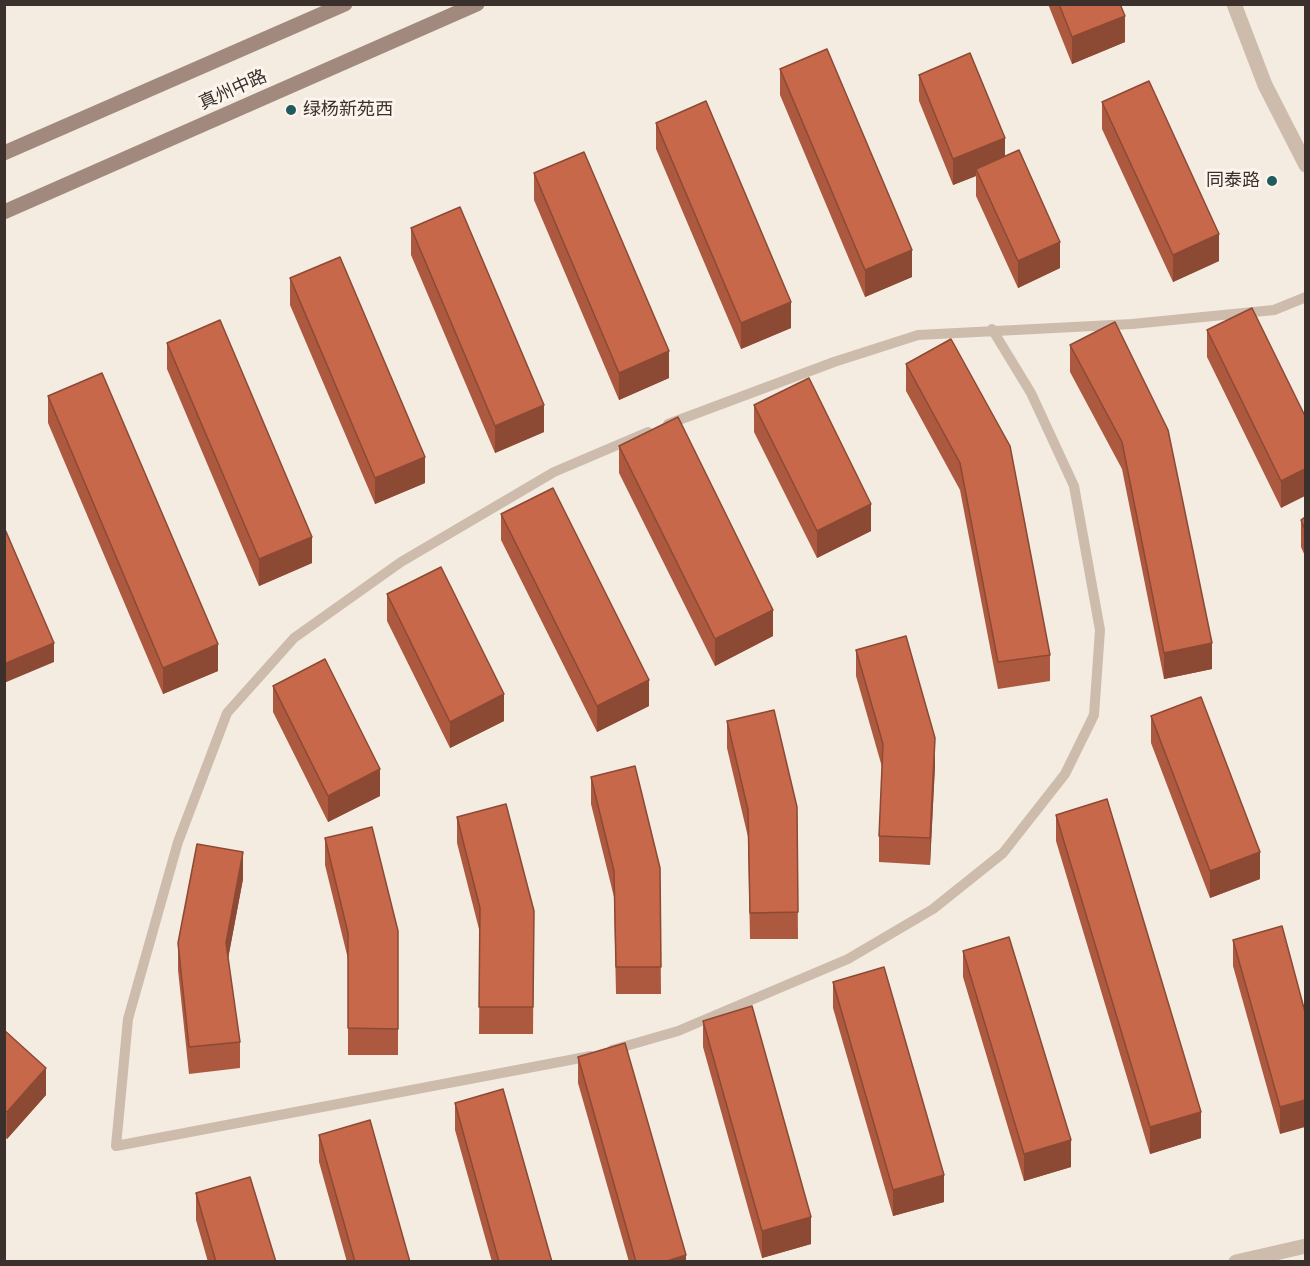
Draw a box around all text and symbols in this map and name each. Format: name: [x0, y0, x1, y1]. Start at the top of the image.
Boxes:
street label: 真州中路: [196, 65, 270, 115]
place label: 绿杨新苑西: [303, 99, 393, 121]
marker: 绿杨新苑西: [284, 103, 298, 117]
place label: 同泰路: [1206, 170, 1260, 192]
marker: 同泰路: [1265, 174, 1279, 188]

